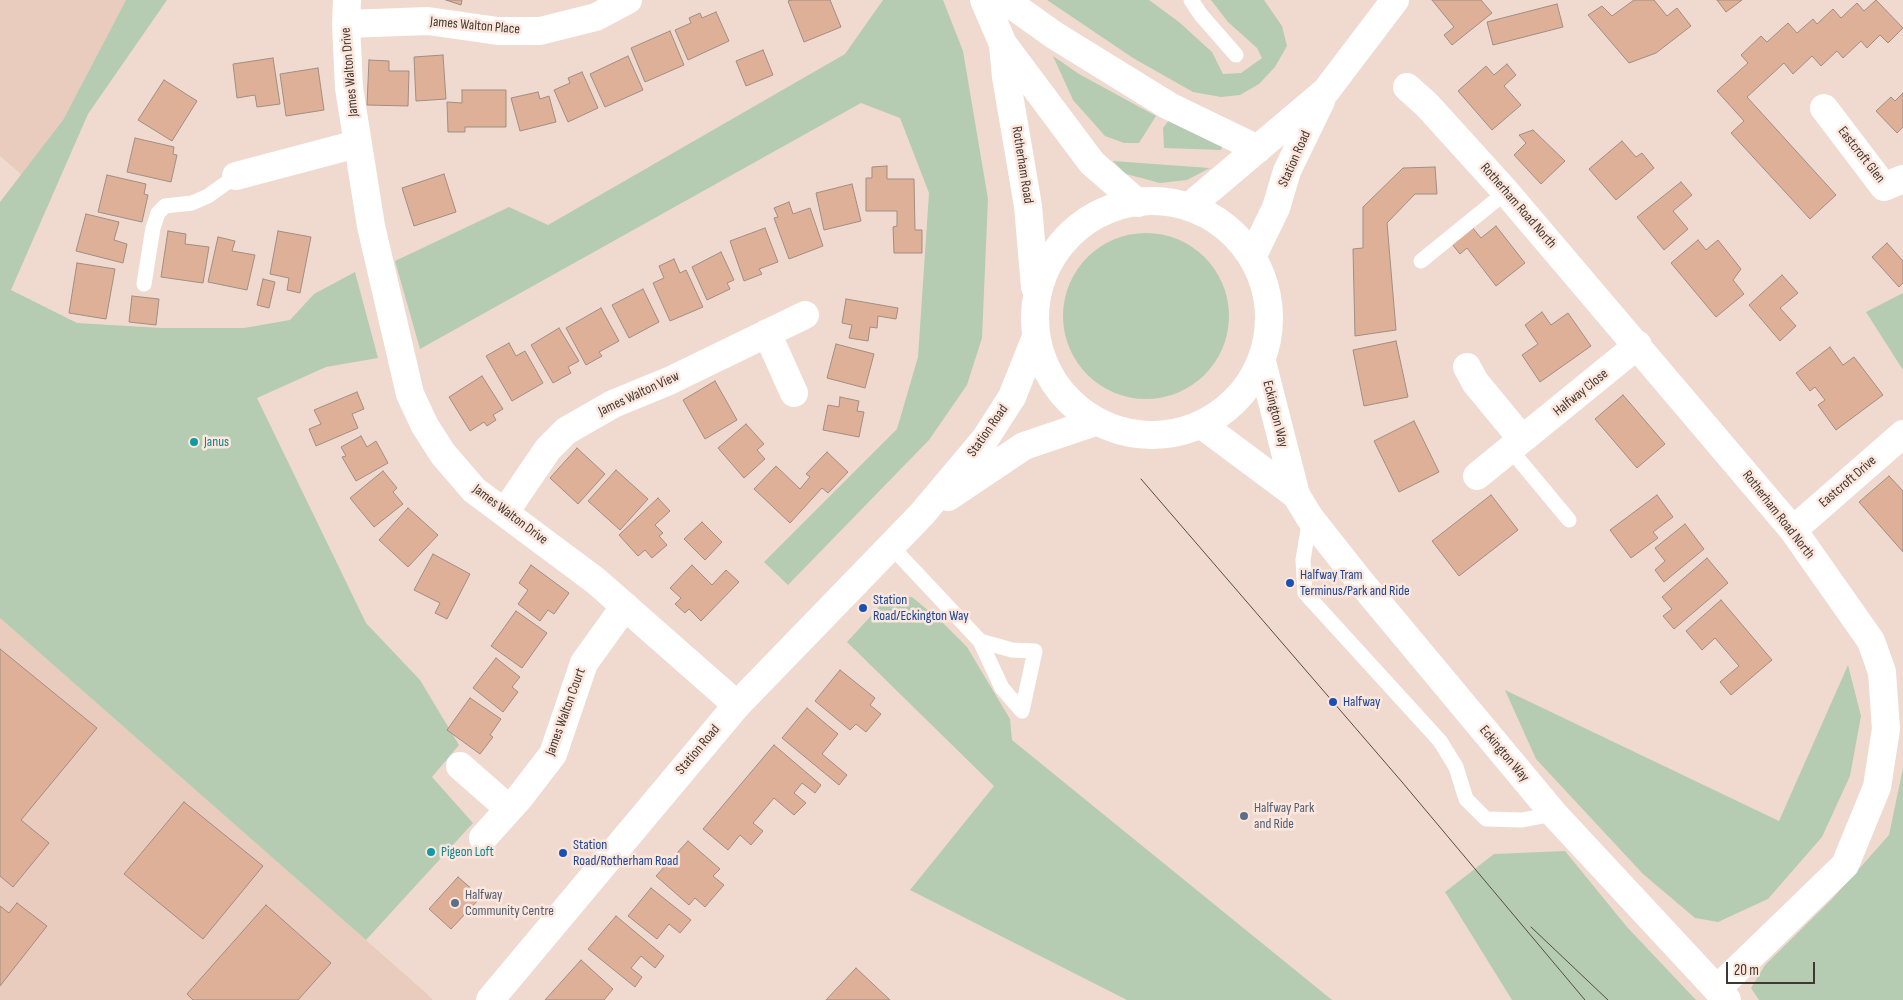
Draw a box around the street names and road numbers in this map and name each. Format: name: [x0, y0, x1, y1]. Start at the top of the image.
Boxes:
street label: James Walton Place: [429, 14, 521, 38]
street label: James Walton Drive: [338, 27, 362, 117]
street label: Eastcroft Glen: [1834, 123, 1888, 187]
street label: Rotherham Road: [1008, 125, 1036, 205]
street label: Station Road: [1275, 128, 1315, 190]
street label: Rotherham Road North: [1476, 160, 1560, 252]
street label: Halfway Close: [1550, 366, 1612, 420]
street label: James Walton View: [596, 368, 682, 420]
street label: Eckington Way: [1259, 379, 1291, 449]
street label: Station Road: [964, 402, 1012, 460]
street label: Eastcroft Drive: [1816, 453, 1880, 511]
street label: Rotherham Road North: [1738, 467, 1818, 563]
street label: James Walton Drive: [469, 481, 551, 549]
street label: James Walton Court: [542, 666, 590, 758]
street label: Station Road: [672, 722, 724, 778]
street label: Eckington Way: [1476, 722, 1532, 786]

